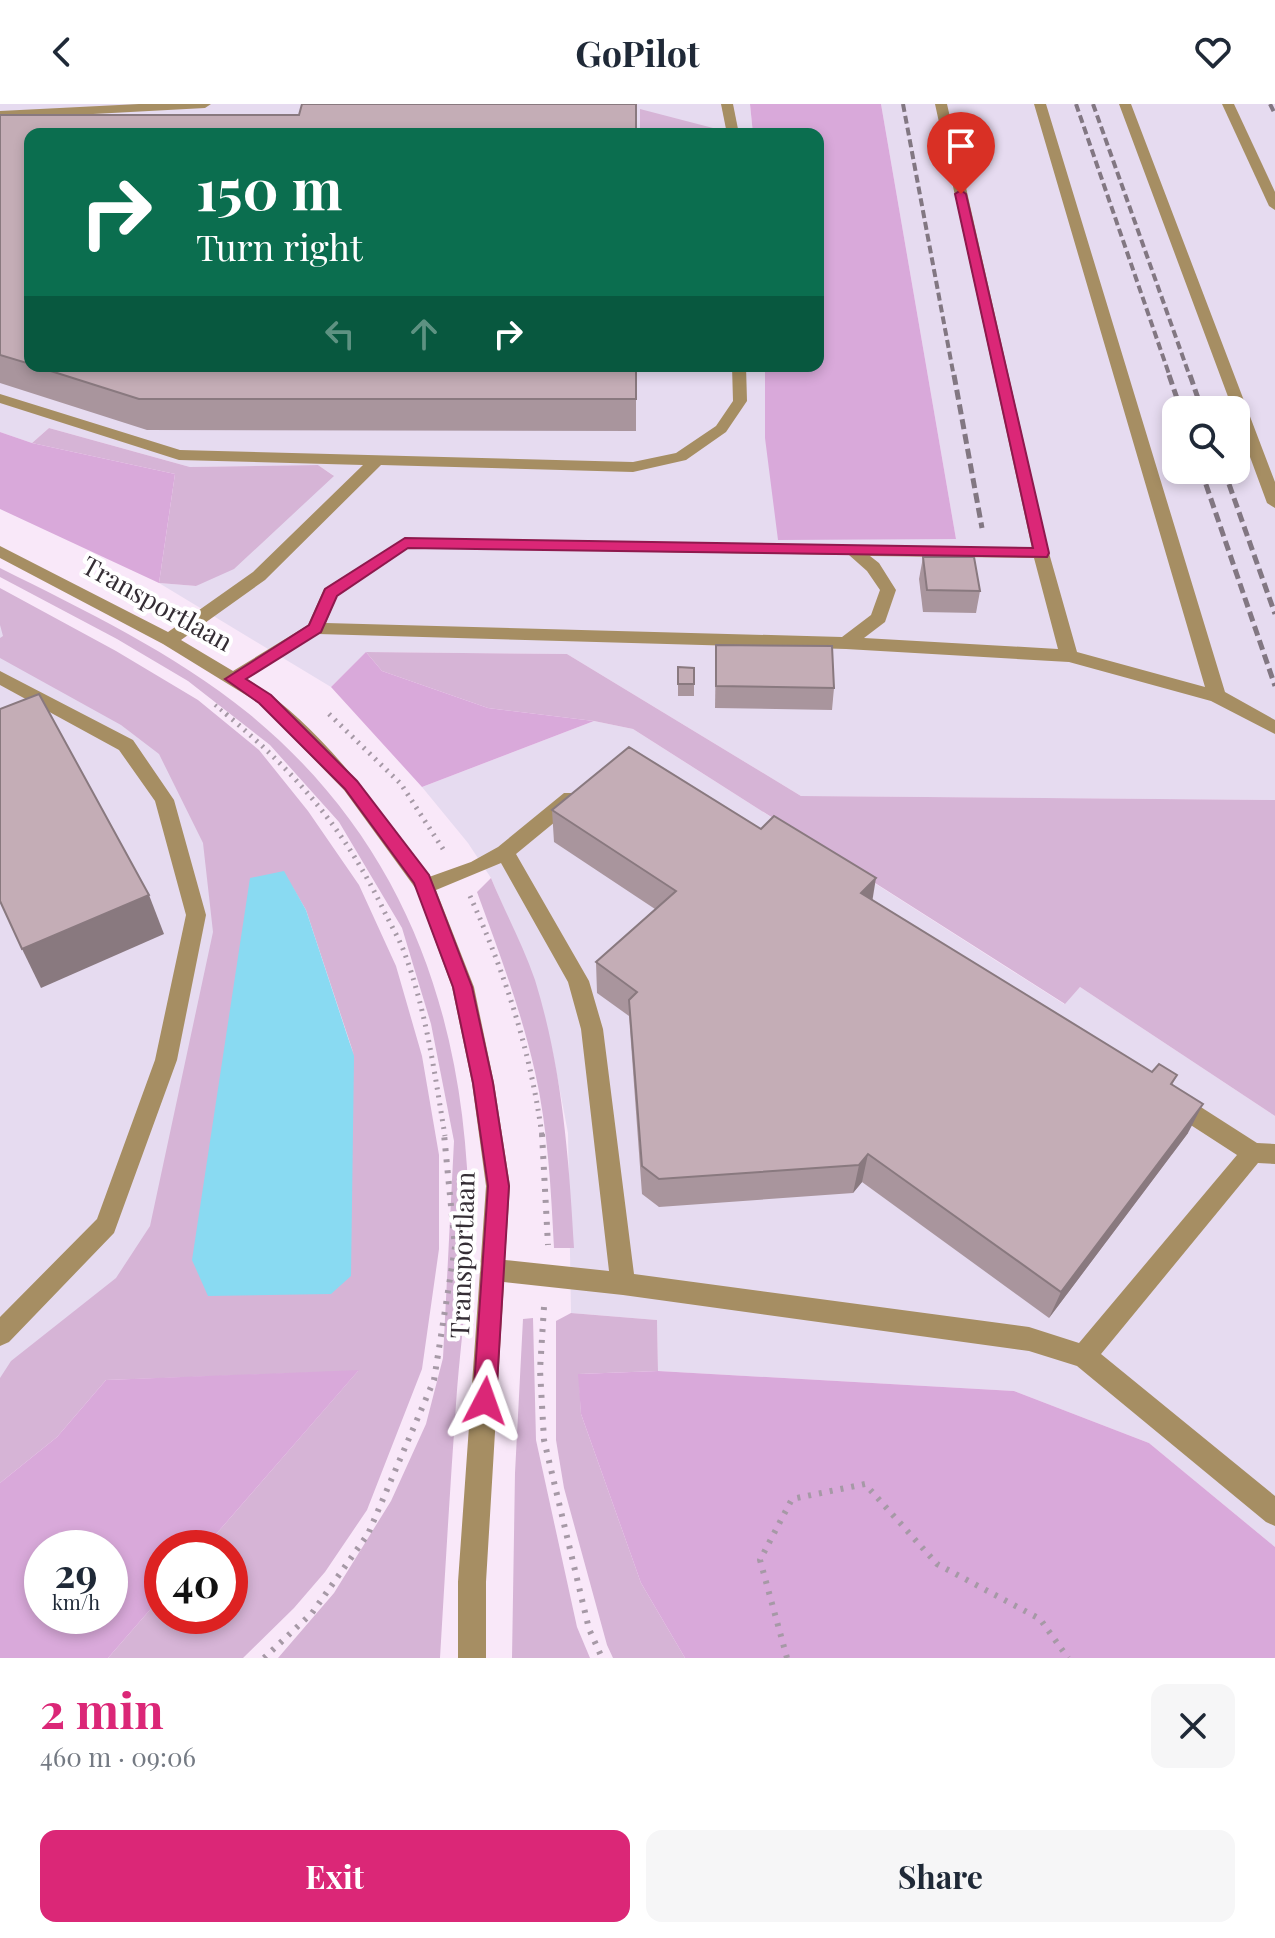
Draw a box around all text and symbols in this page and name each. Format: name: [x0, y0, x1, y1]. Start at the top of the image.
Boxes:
text: GoPilot: [575, 28, 700, 76]
icon: back: [40, 30, 84, 74]
icon: heart: [1191, 30, 1235, 74]
pin: [927, 112, 995, 194]
icon: arrive: [939, 124, 983, 168]
text: 150 m: [196, 150, 342, 225]
icon: right: [64, 160, 168, 264]
text: Turn right: [196, 222, 363, 270]
icon: left: [318, 312, 362, 356]
icon: ahead: [402, 312, 446, 356]
icon: right: [486, 312, 530, 356]
map controls: [1162, 396, 1250, 484]
button: search: [1162, 396, 1250, 484]
street label: Transportlaan: [76, 547, 240, 659]
street label: Transportlaan: [441, 1171, 482, 1339]
position arrow: [443, 1359, 527, 1443]
speed limit sign: 40: [144, 1530, 248, 1634]
text: 29: [54, 1545, 98, 1598]
text: km/h: [52, 1588, 100, 1615]
text: 2 min: [40, 1677, 164, 1741]
button: close: [1151, 1684, 1235, 1768]
text: 460 m · 09:06: [40, 1739, 196, 1774]
button: Exit: [40, 1830, 630, 1922]
button: Share: [646, 1830, 1235, 1922]

